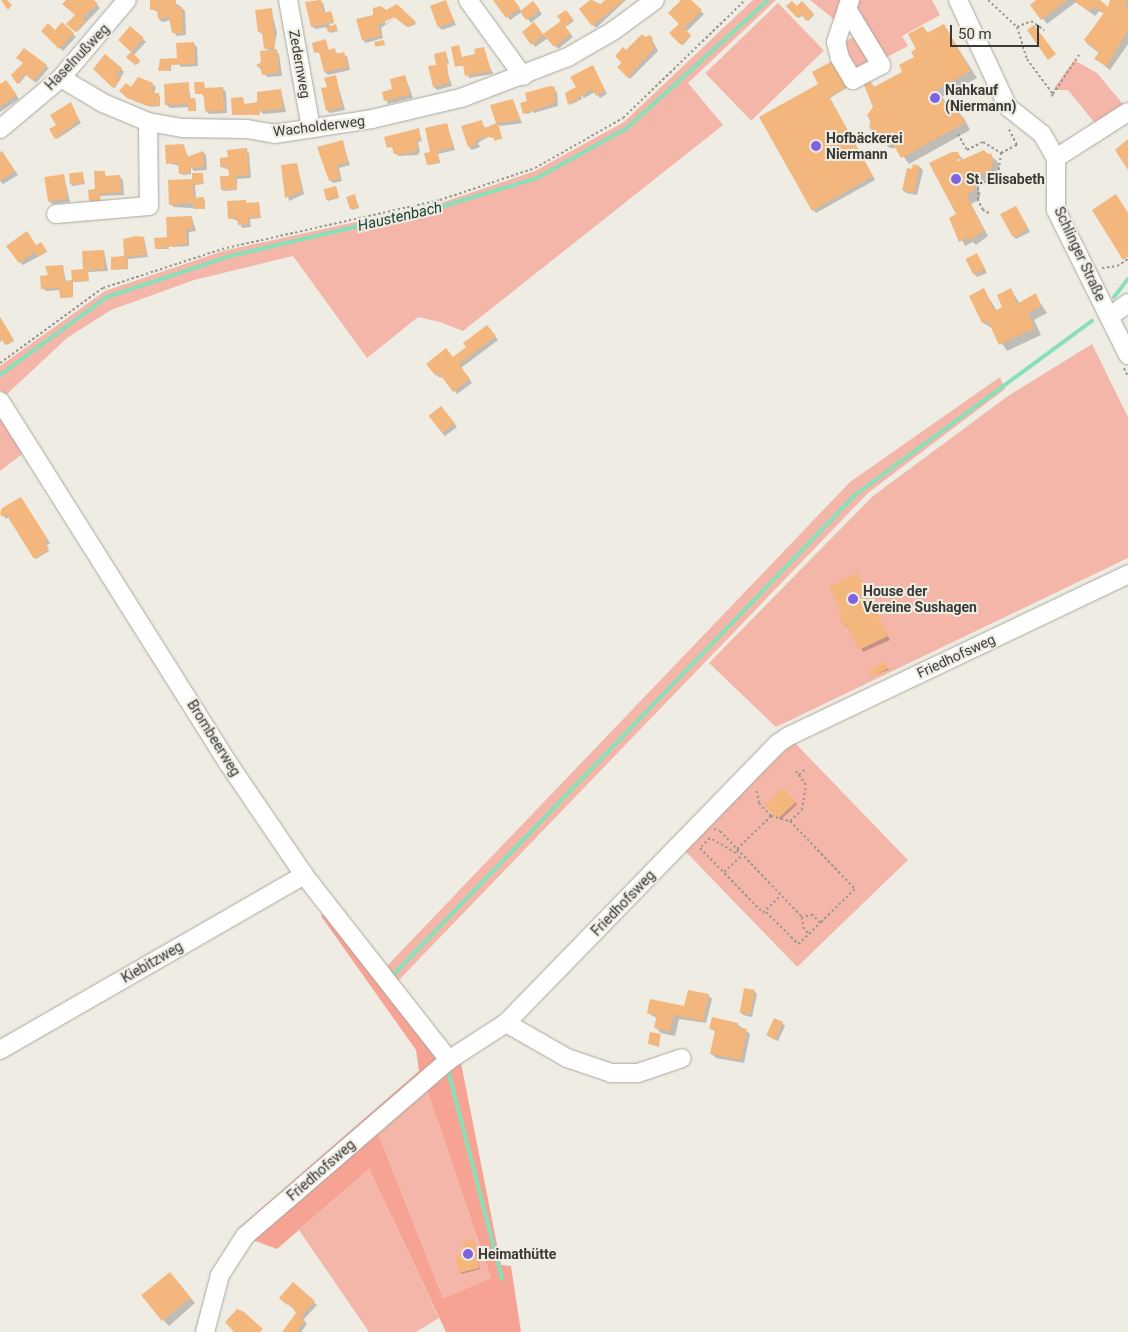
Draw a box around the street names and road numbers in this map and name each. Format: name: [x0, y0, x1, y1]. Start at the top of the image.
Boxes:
street label: Haselnußweg: [41, 21, 113, 93]
street label: Zedernweg: [286, 28, 314, 100]
street label: Wacholderweg: [272, 112, 366, 140]
street label: Schlinger Straße: [1051, 204, 1109, 304]
street label: Friedhofsweg: [914, 631, 998, 681]
street label: Brombeerweg: [184, 697, 244, 779]
street label: Friedhofsweg: [588, 867, 658, 939]
street label: Kiebitzweg: [118, 938, 186, 986]
street label: Friedhofsweg: [284, 1136, 358, 1204]

